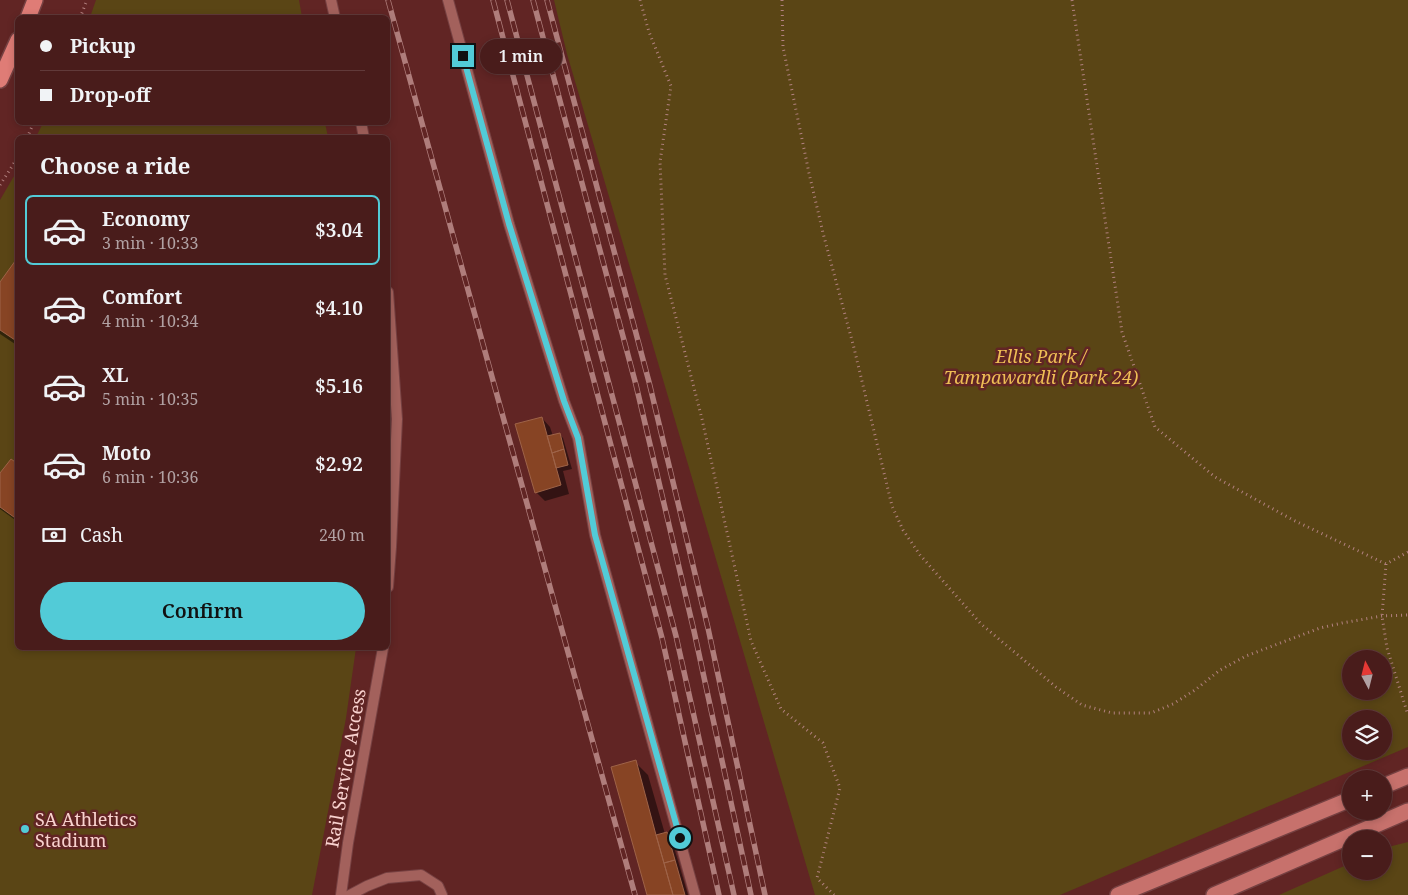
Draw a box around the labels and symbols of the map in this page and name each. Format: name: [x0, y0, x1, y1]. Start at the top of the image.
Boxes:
callout: 1 min: [480, 38, 563, 74]
route end: [452, 45, 474, 67]
park label: Ellis Park / Tampawardli (Park 24): [944, 344, 1138, 389]
north arrow: [1342, 650, 1392, 700]
street label: Rail Service Access: [319, 687, 371, 849]
place label: SA Athletics Stadium: [35, 807, 137, 852]
marker: SA Athletics Stadium: [19, 823, 31, 835]
route start: [669, 827, 691, 849]

